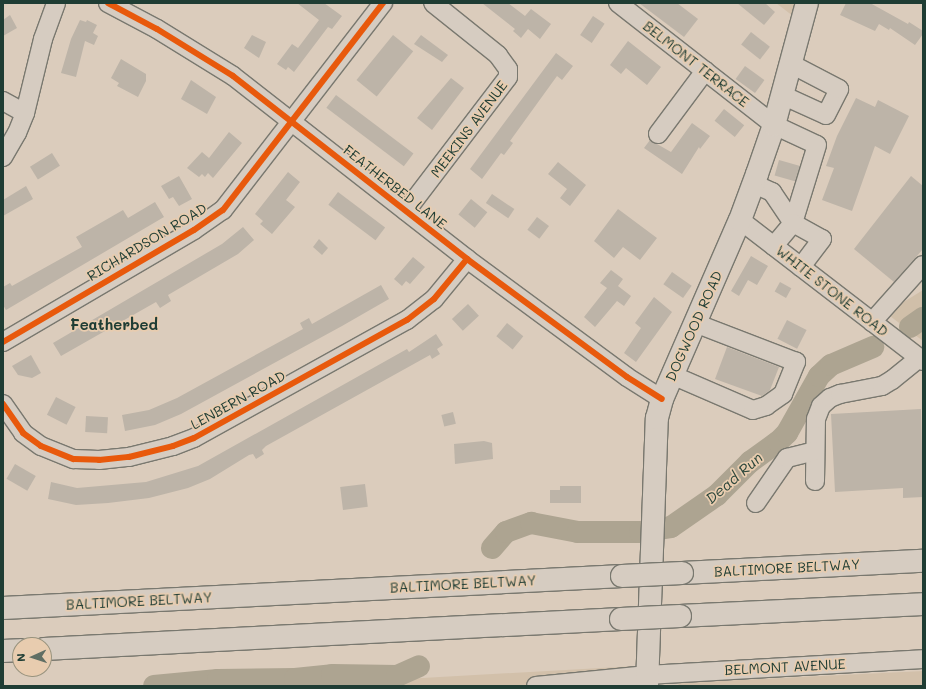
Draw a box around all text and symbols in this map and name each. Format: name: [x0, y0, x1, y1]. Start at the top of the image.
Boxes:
street label: BELMONT TERRACE: [640, 17, 752, 111]
street label: MEEKINS AVENUE: [427, 77, 511, 181]
street label: FEATHERBED LANE: [340, 141, 450, 233]
street label: RICHARDSON ROAD: [84, 200, 210, 284]
street label: WHITE STONE ROAD: [773, 242, 891, 340]
street label: DOGWOOD ROAD: [662, 268, 726, 384]
district label: Featherbed: [70, 316, 158, 334]
street label: LENBERN ROAD: [188, 367, 288, 433]
water label: Dead Run: [702, 448, 766, 508]
street label: BALTIMORE BELTWAY: [713, 556, 861, 580]
street label: BALTIMORE BELTWAY: [389, 572, 537, 596]
street label: BALTIMORE BELTWAY: [65, 589, 213, 613]
north arrow: [12, 637, 52, 677]
text: N: [13, 653, 28, 662]
street label: BELMONT AVENUE: [724, 655, 846, 679]

